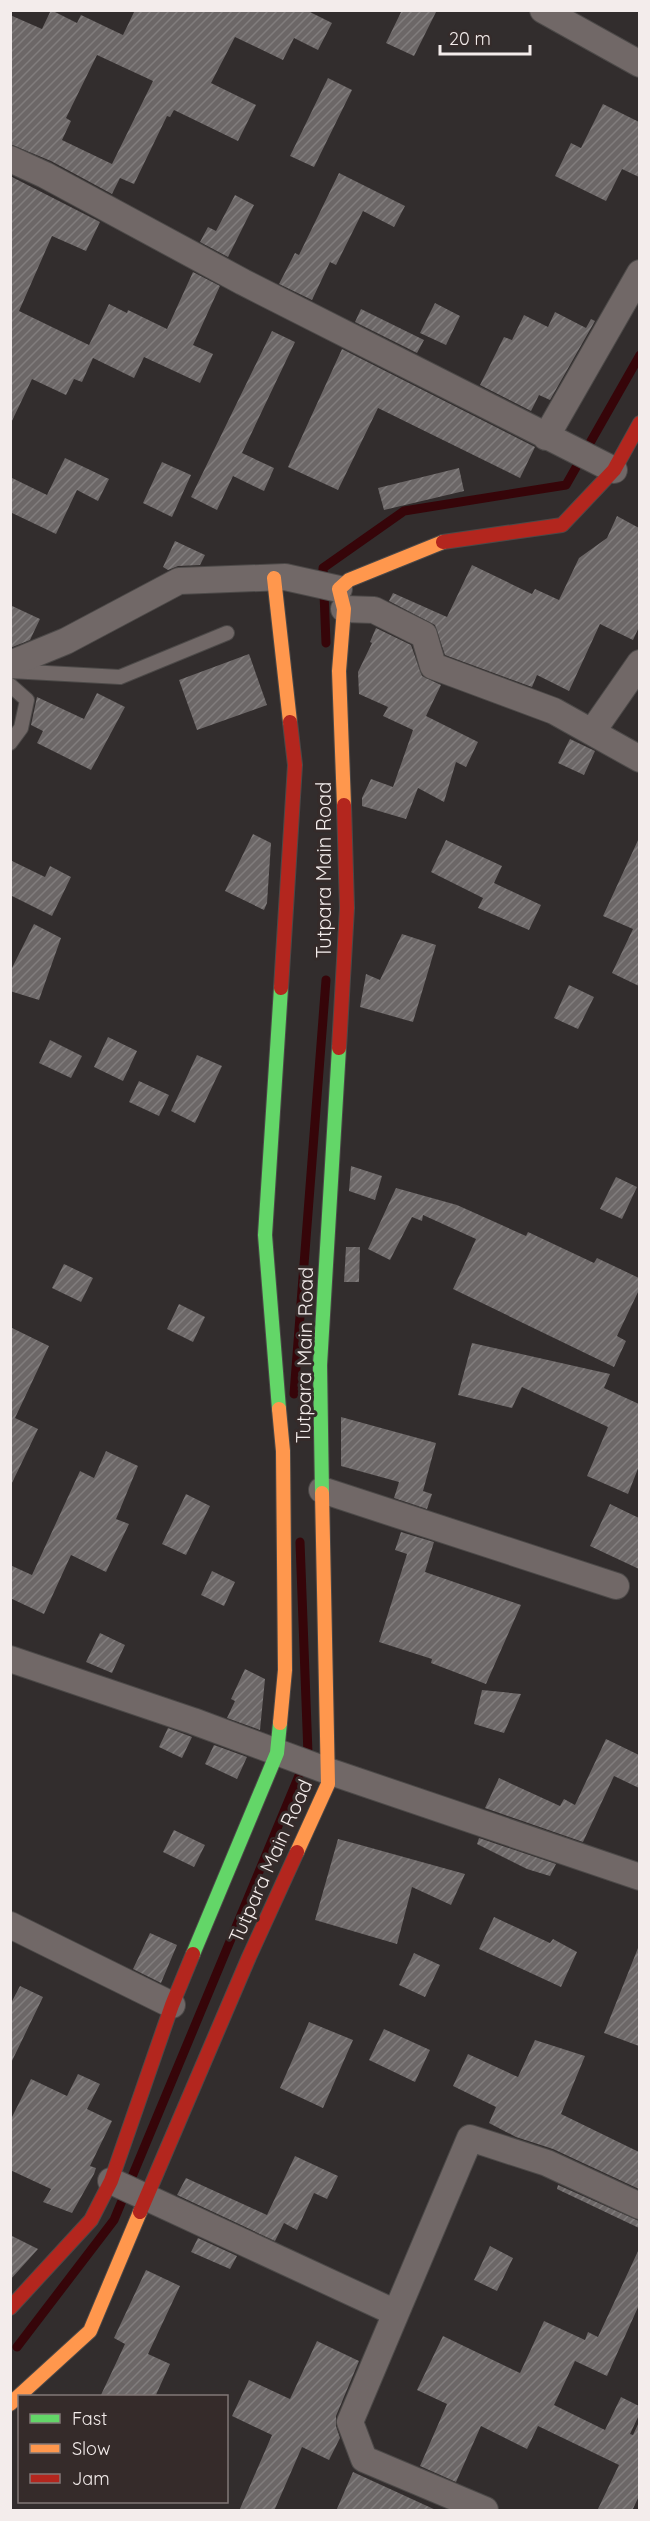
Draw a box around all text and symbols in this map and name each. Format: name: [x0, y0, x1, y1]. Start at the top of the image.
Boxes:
scale bar: [440, 18, 530, 56]
text: 20 m: [449, 27, 491, 50]
street label: Tutpara Main Road: [311, 782, 336, 958]
street label: Tutpara Main Road: [290, 1266, 318, 1444]
street label: Tutpara Main Road: [223, 1775, 317, 1947]
legend: [18, 2395, 228, 2503]
text: Fast: [72, 2407, 107, 2430]
text: Slow: [72, 2437, 110, 2460]
text: Jam: [72, 2467, 110, 2490]

